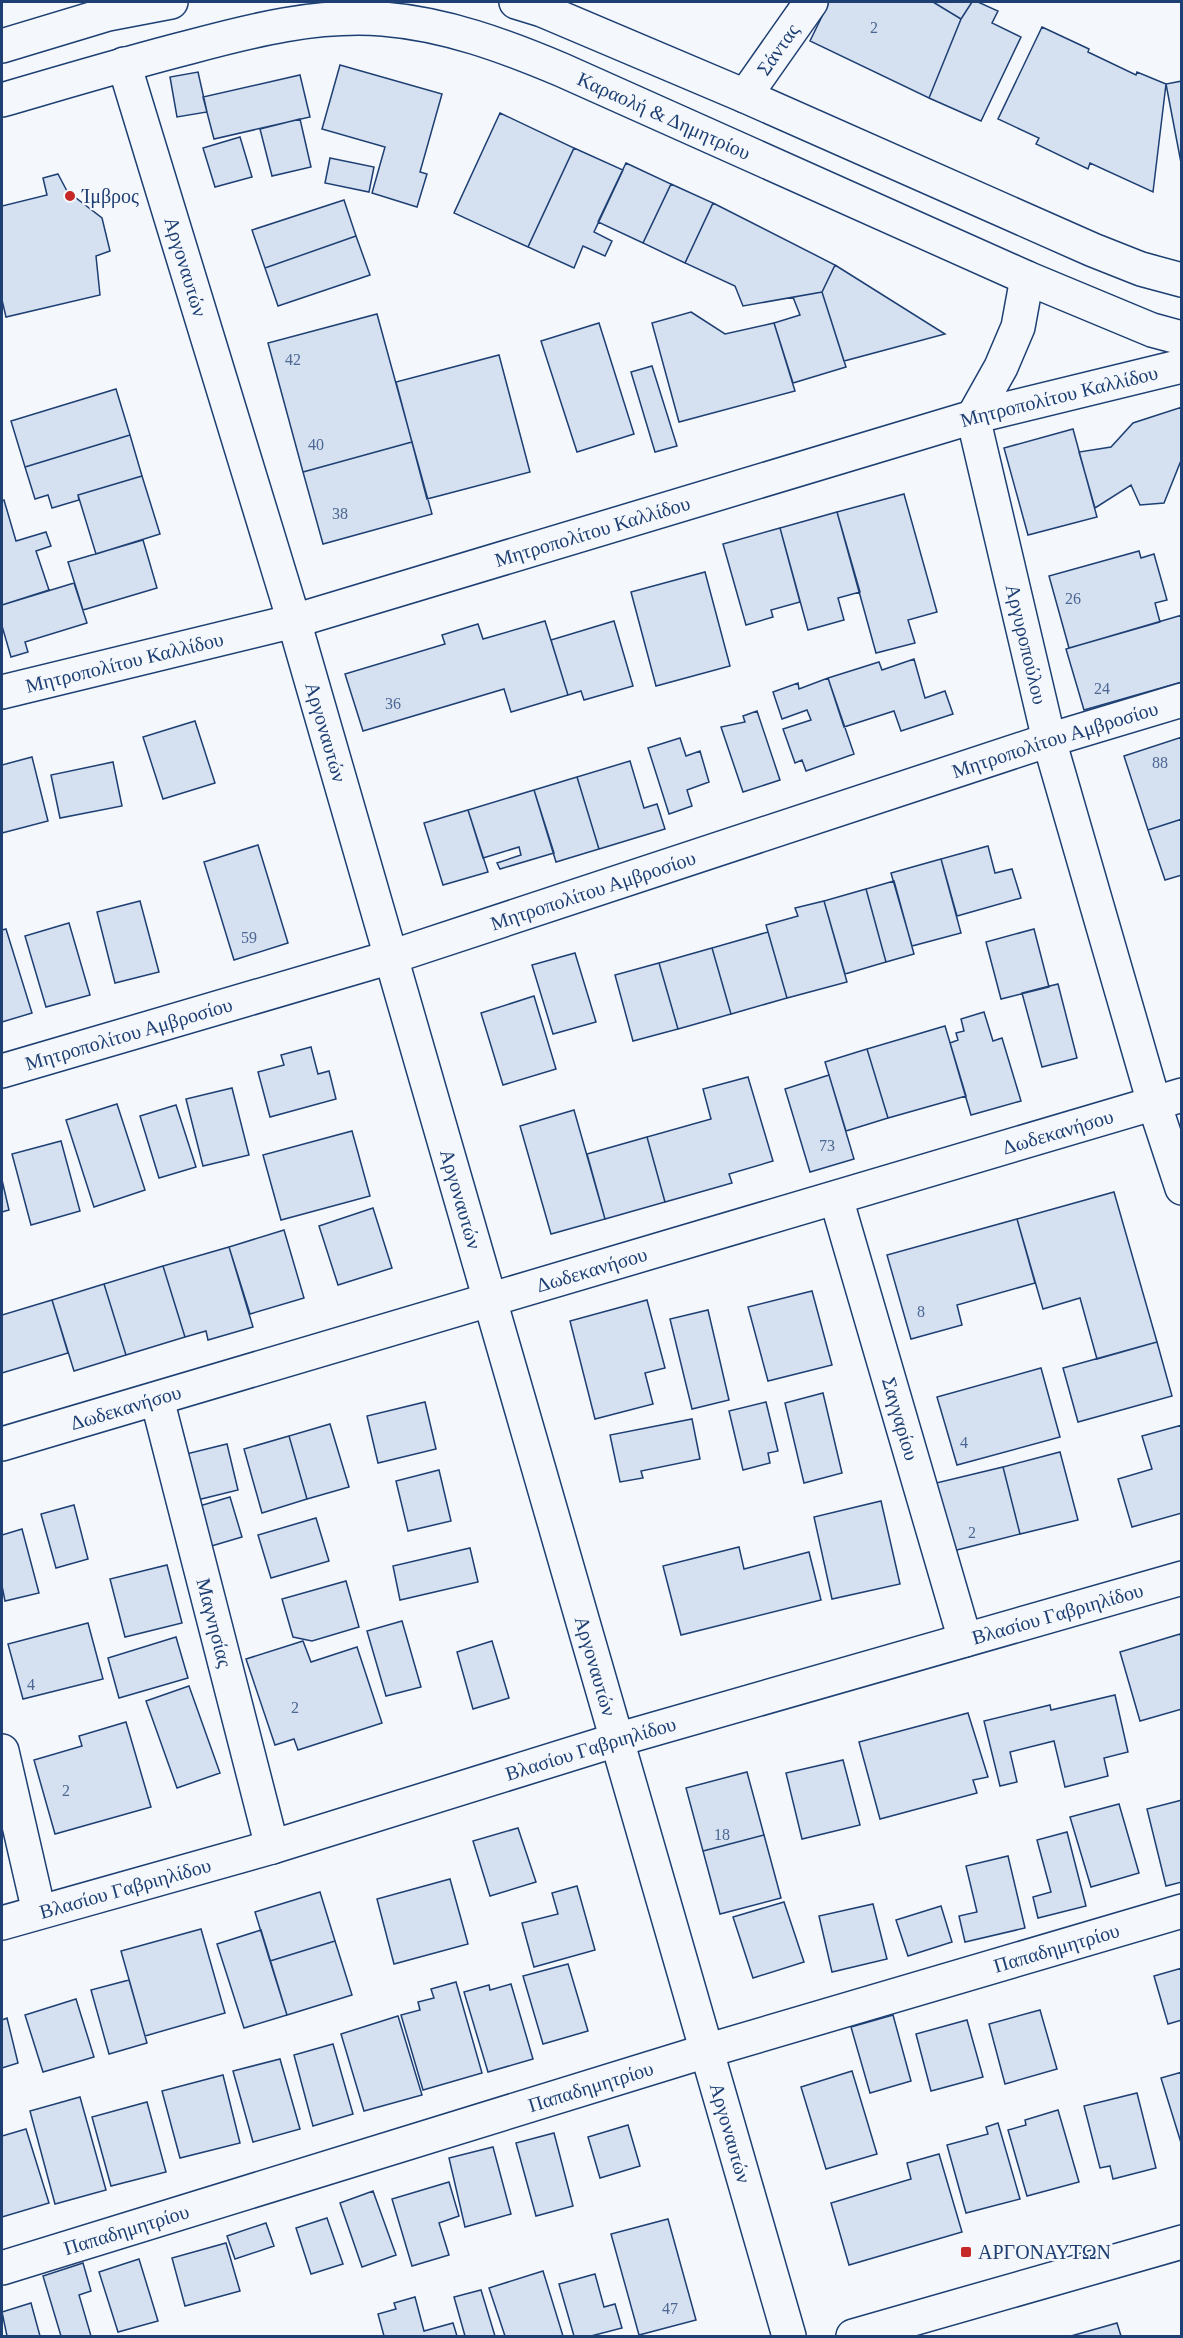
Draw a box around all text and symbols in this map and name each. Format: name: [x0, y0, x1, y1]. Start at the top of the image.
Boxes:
street label: Σάντας: [752, 19, 803, 79]
house number: 2: [870, 19, 878, 36]
street label: Καραολή & Δημητρίου: [574, 67, 754, 164]
place label: Ίμβρος: [81, 185, 139, 208]
marker: Ίμβρος: [63, 189, 77, 203]
street label: Αργοναυτών: [160, 214, 211, 319]
house number: 42: [285, 351, 301, 368]
street label: Μητροπολίτου Καλλίδου: [957, 361, 1160, 431]
house number: 40: [308, 436, 324, 453]
street label: Μητροπολίτου Καλλίδου: [492, 492, 693, 571]
house number: 38: [332, 505, 348, 522]
street label: Αργυροπούλου: [1002, 582, 1051, 707]
house number: 26: [1065, 590, 1081, 607]
street label: Μητροπολίτου Καλλίδου: [23, 628, 226, 697]
street label: Αργοναυτών: [301, 680, 351, 785]
house number: 24: [1094, 680, 1110, 697]
house number: 36: [385, 695, 401, 712]
street label: Μητροπολίτου Αμβροσίου: [949, 697, 1161, 782]
house number: 88: [1152, 754, 1168, 771]
street label: Μητροπολίτου Αμβροσίου: [488, 846, 698, 934]
house number: 59: [241, 929, 257, 946]
street label: Μητροπολίτου Αμβροσίου: [23, 993, 235, 1075]
street label: Δωδεκανήσου: [1000, 1105, 1116, 1159]
house number: 73: [819, 1137, 835, 1154]
street label: Αργοναυτών: [436, 1147, 486, 1252]
street label: Δωδεκανήσου: [534, 1243, 650, 1296]
house number: 8: [917, 1303, 925, 1320]
street label: Σαγγαρίου: [878, 1375, 923, 1463]
street label: Δωδεκανήσου: [68, 1381, 184, 1434]
house number: 4: [960, 1434, 968, 1451]
house number: 2: [968, 1524, 976, 1541]
street label: Μαγνησίας: [192, 1576, 236, 1670]
street label: Βλασίου Γαβριηλίδου: [969, 1579, 1146, 1649]
street label: Αργοναυτών: [571, 1613, 620, 1719]
house number: 4: [27, 1676, 35, 1693]
house number: 2: [291, 1699, 299, 1716]
street label: Βλασίου Γαβριηλίδου: [503, 1712, 679, 1785]
house number: 2: [62, 1782, 70, 1799]
house number: 18: [714, 1826, 730, 1843]
street label: Βλασίου Γαβριηλίδου: [37, 1854, 214, 1923]
street label: Παπαδημητρίου: [991, 1919, 1122, 1977]
street label: Παπαδημητρίου: [525, 2057, 656, 2116]
street label: Αργοναυτών: [706, 2080, 755, 2185]
street label: Παπαδημητρίου: [61, 2200, 192, 2259]
place label: ΑΡΓΟΝΑΥΤΩΝ: [978, 2241, 1111, 2263]
marker: ΑΡΓΟΝΑΥΤΩΝ: [959, 2245, 973, 2259]
house number: 47: [662, 2300, 678, 2317]

